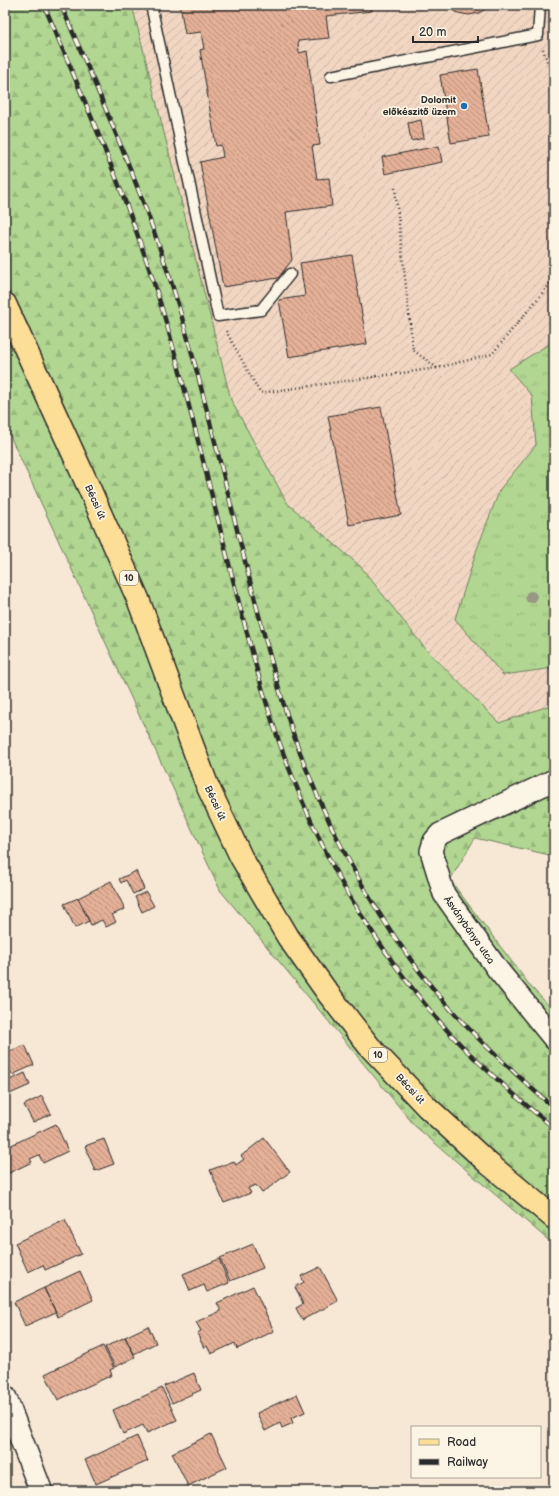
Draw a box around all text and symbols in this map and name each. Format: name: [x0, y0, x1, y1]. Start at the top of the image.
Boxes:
scale bar: [413, 18, 478, 44]
text: 20 m: [419, 25, 446, 40]
place label: Dolomit előkészitő üzem: [383, 94, 457, 118]
marker: Dolomit előkészitő üzem: [459, 101, 469, 111]
street label: Bécsi út: [82, 483, 108, 521]
road number: 10: [120, 571, 138, 585]
street label: Bécsi út: [202, 784, 228, 822]
street label: Ásványbánya utca: [441, 894, 497, 967]
road number: 10: [369, 1048, 387, 1062]
street label: Bécsi út: [393, 1071, 427, 1107]
legend: [411, 1426, 541, 1478]
text: Road: [447, 1435, 476, 1450]
text: Railway: [447, 1455, 489, 1470]

